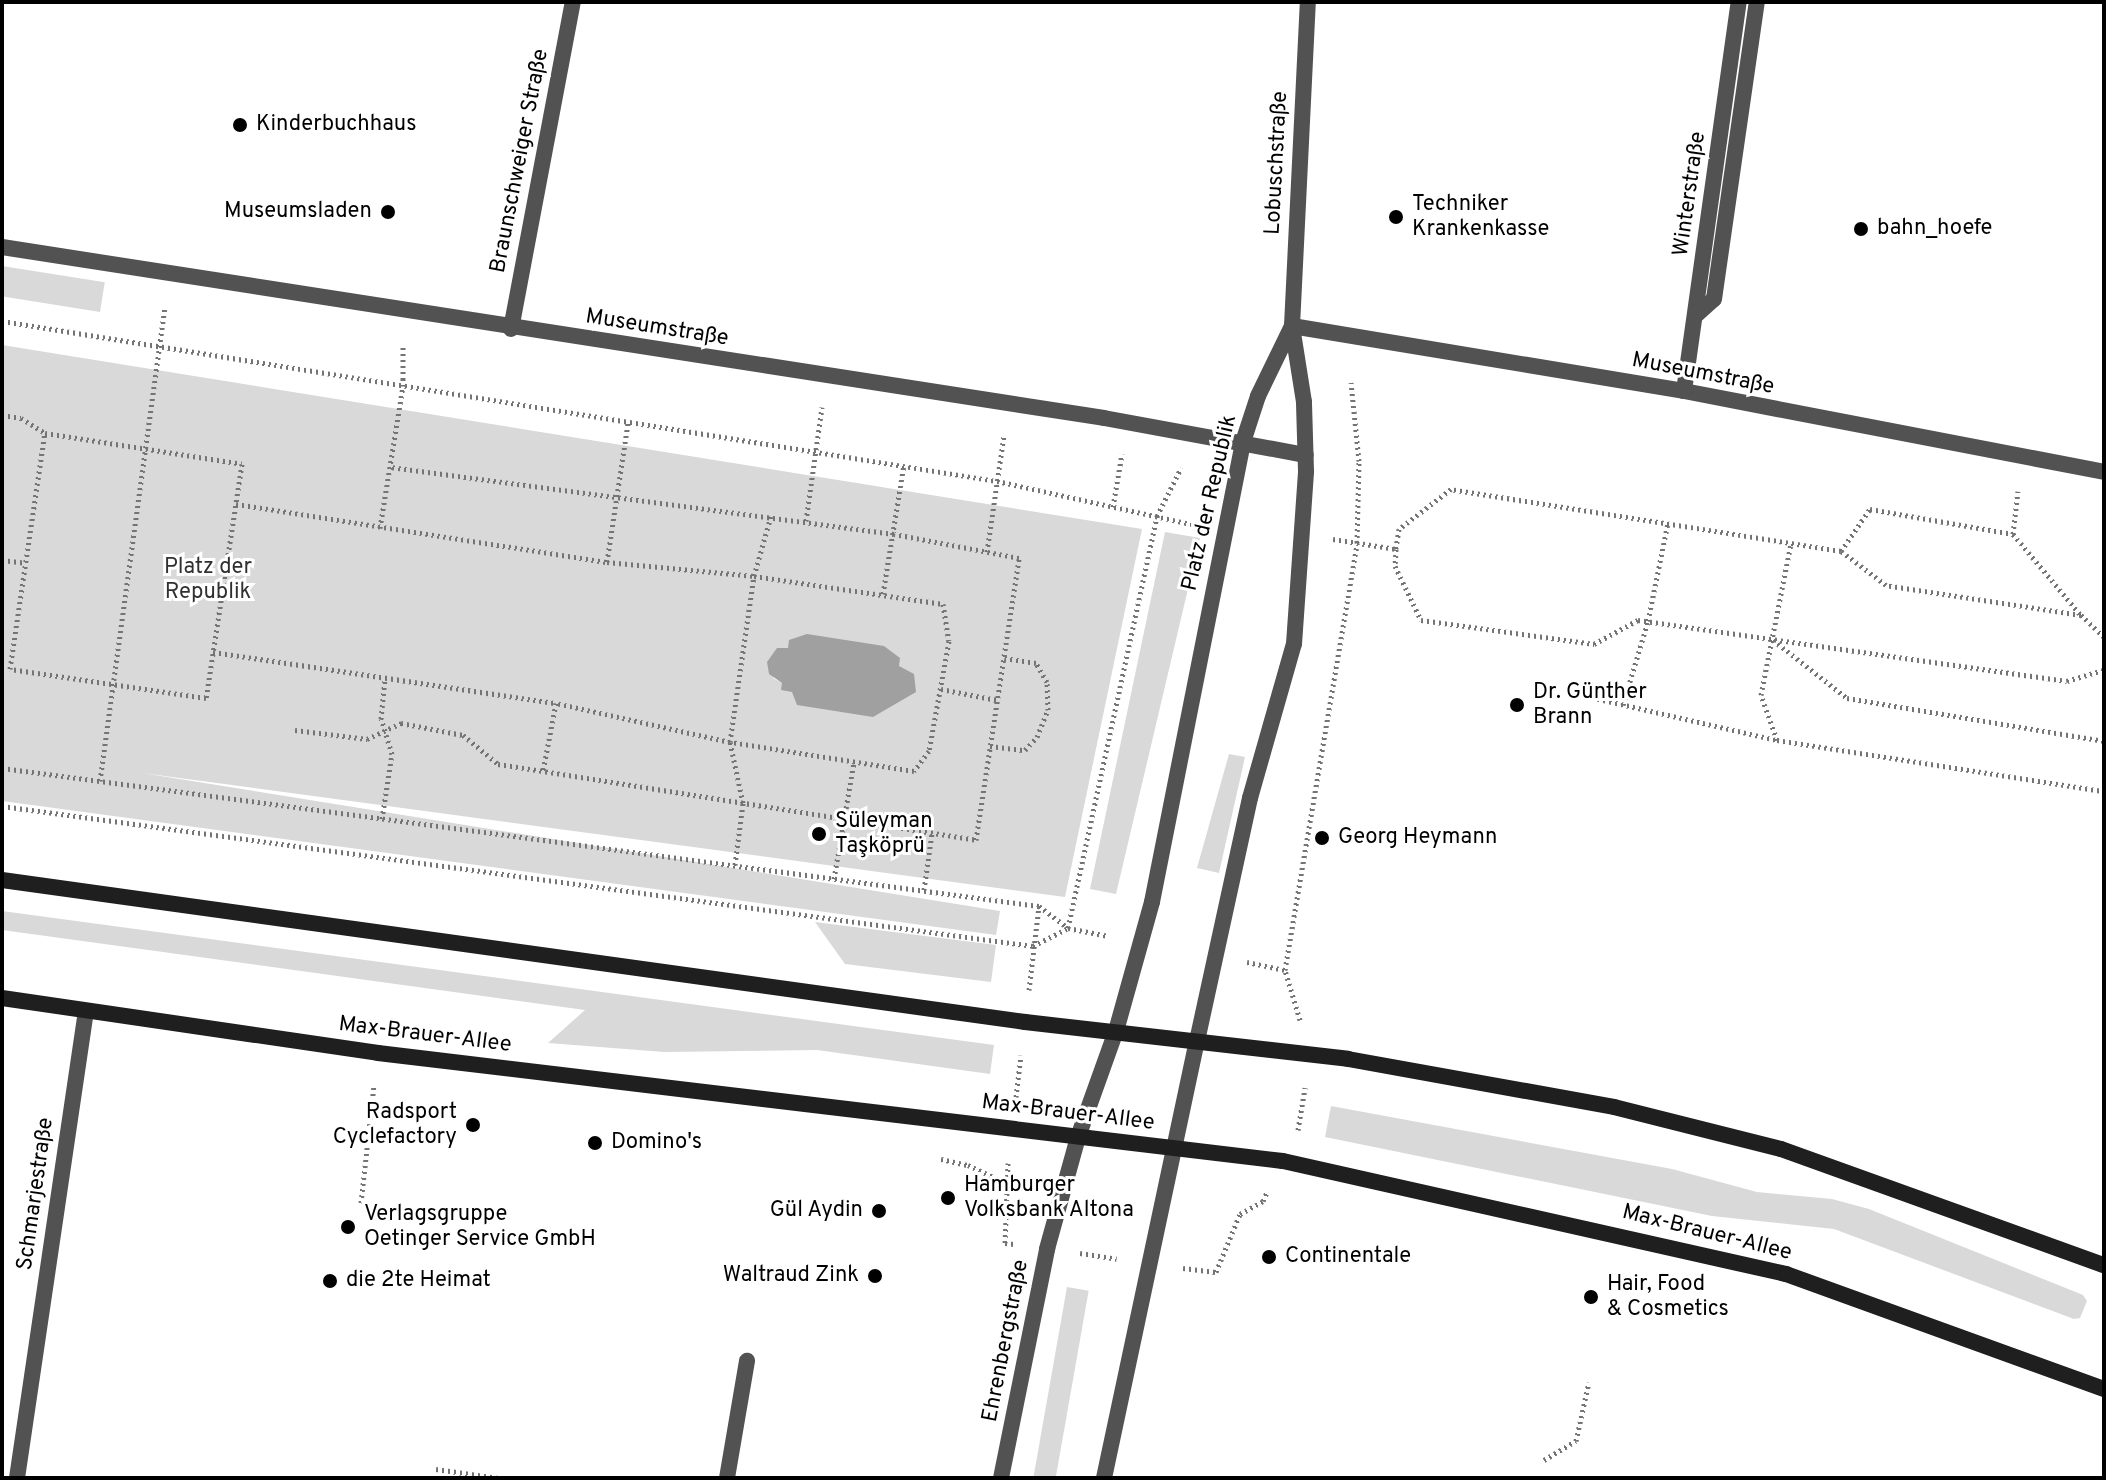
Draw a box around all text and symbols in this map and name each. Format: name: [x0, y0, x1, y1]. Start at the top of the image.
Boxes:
street label: Braunschweiger Straße: [485, 47, 555, 275]
street label: Lobuschstraße: [1260, 90, 1294, 236]
place label: Kinderbuchhaus: [256, 112, 416, 138]
marker: Kinderbuchhaus: [231, 116, 249, 134]
street label: Winterstraße: [1668, 130, 1712, 258]
place label: Techniker Krankenkasse: [1412, 191, 1549, 242]
place label: Museumsladen: [224, 199, 372, 225]
marker: Museumsladen: [379, 203, 397, 221]
marker: Techniker Krankenkasse: [1387, 208, 1405, 226]
place label: bahn_hoefe: [1877, 216, 1992, 242]
marker: bahn_hoefe: [1852, 220, 1870, 238]
street label: Museumstraße: [584, 304, 730, 352]
street label: Museumstraße: [1630, 347, 1776, 401]
street label: Platz der Republik: [1177, 412, 1243, 594]
park label: Platz der Republik: [164, 554, 252, 606]
place label: Dr. Günther Brann: [1533, 679, 1647, 730]
marker: Dr. Günther Brann: [1508, 696, 1526, 714]
place label: Süleyman Taşköprü: [835, 808, 933, 860]
marker: Süleyman Taşköprü: [810, 825, 828, 843]
place label: Georg Heymann: [1338, 825, 1497, 851]
marker: Georg Heymann: [1313, 829, 1331, 847]
street label: Max-Brauer-Allee: [337, 1011, 513, 1059]
street label: Max-Brauer-Allee: [980, 1089, 1156, 1137]
place label: Radsport Cyclefactory: [333, 1099, 457, 1150]
street label: Schmarjestraße: [12, 1116, 60, 1272]
marker: Radsport Cyclefactory: [464, 1116, 482, 1134]
place label: Domino's: [611, 1130, 702, 1156]
marker: Domino's: [586, 1134, 604, 1152]
place label: Hamburger Volksbank Altona: [964, 1172, 1135, 1224]
marker: Hamburger Volksbank Altona: [939, 1189, 957, 1207]
place label: Gül Aydin: [769, 1198, 863, 1224]
street label: Max-Brauer-Allee: [1619, 1199, 1795, 1267]
place label: Verlagsgruppe Oetinger Service GmbH: [364, 1201, 596, 1252]
marker: Gül Aydin: [870, 1202, 888, 1220]
marker: Verlagsgruppe Oetinger Service GmbH: [339, 1218, 357, 1236]
place label: Continentale: [1285, 1244, 1411, 1270]
marker: Continentale: [1260, 1248, 1278, 1266]
street label: Ehrenbergstraße: [977, 1258, 1035, 1424]
place label: Waltraud Zink: [723, 1263, 859, 1289]
marker: Waltraud Zink: [866, 1267, 884, 1285]
place label: die 2te Heimat: [346, 1268, 491, 1294]
place label: Hair, Food & Cosmetics: [1607, 1271, 1729, 1322]
marker: die 2te Heimat: [321, 1272, 339, 1290]
marker: Hair, Food & Cosmetics: [1582, 1288, 1600, 1306]

